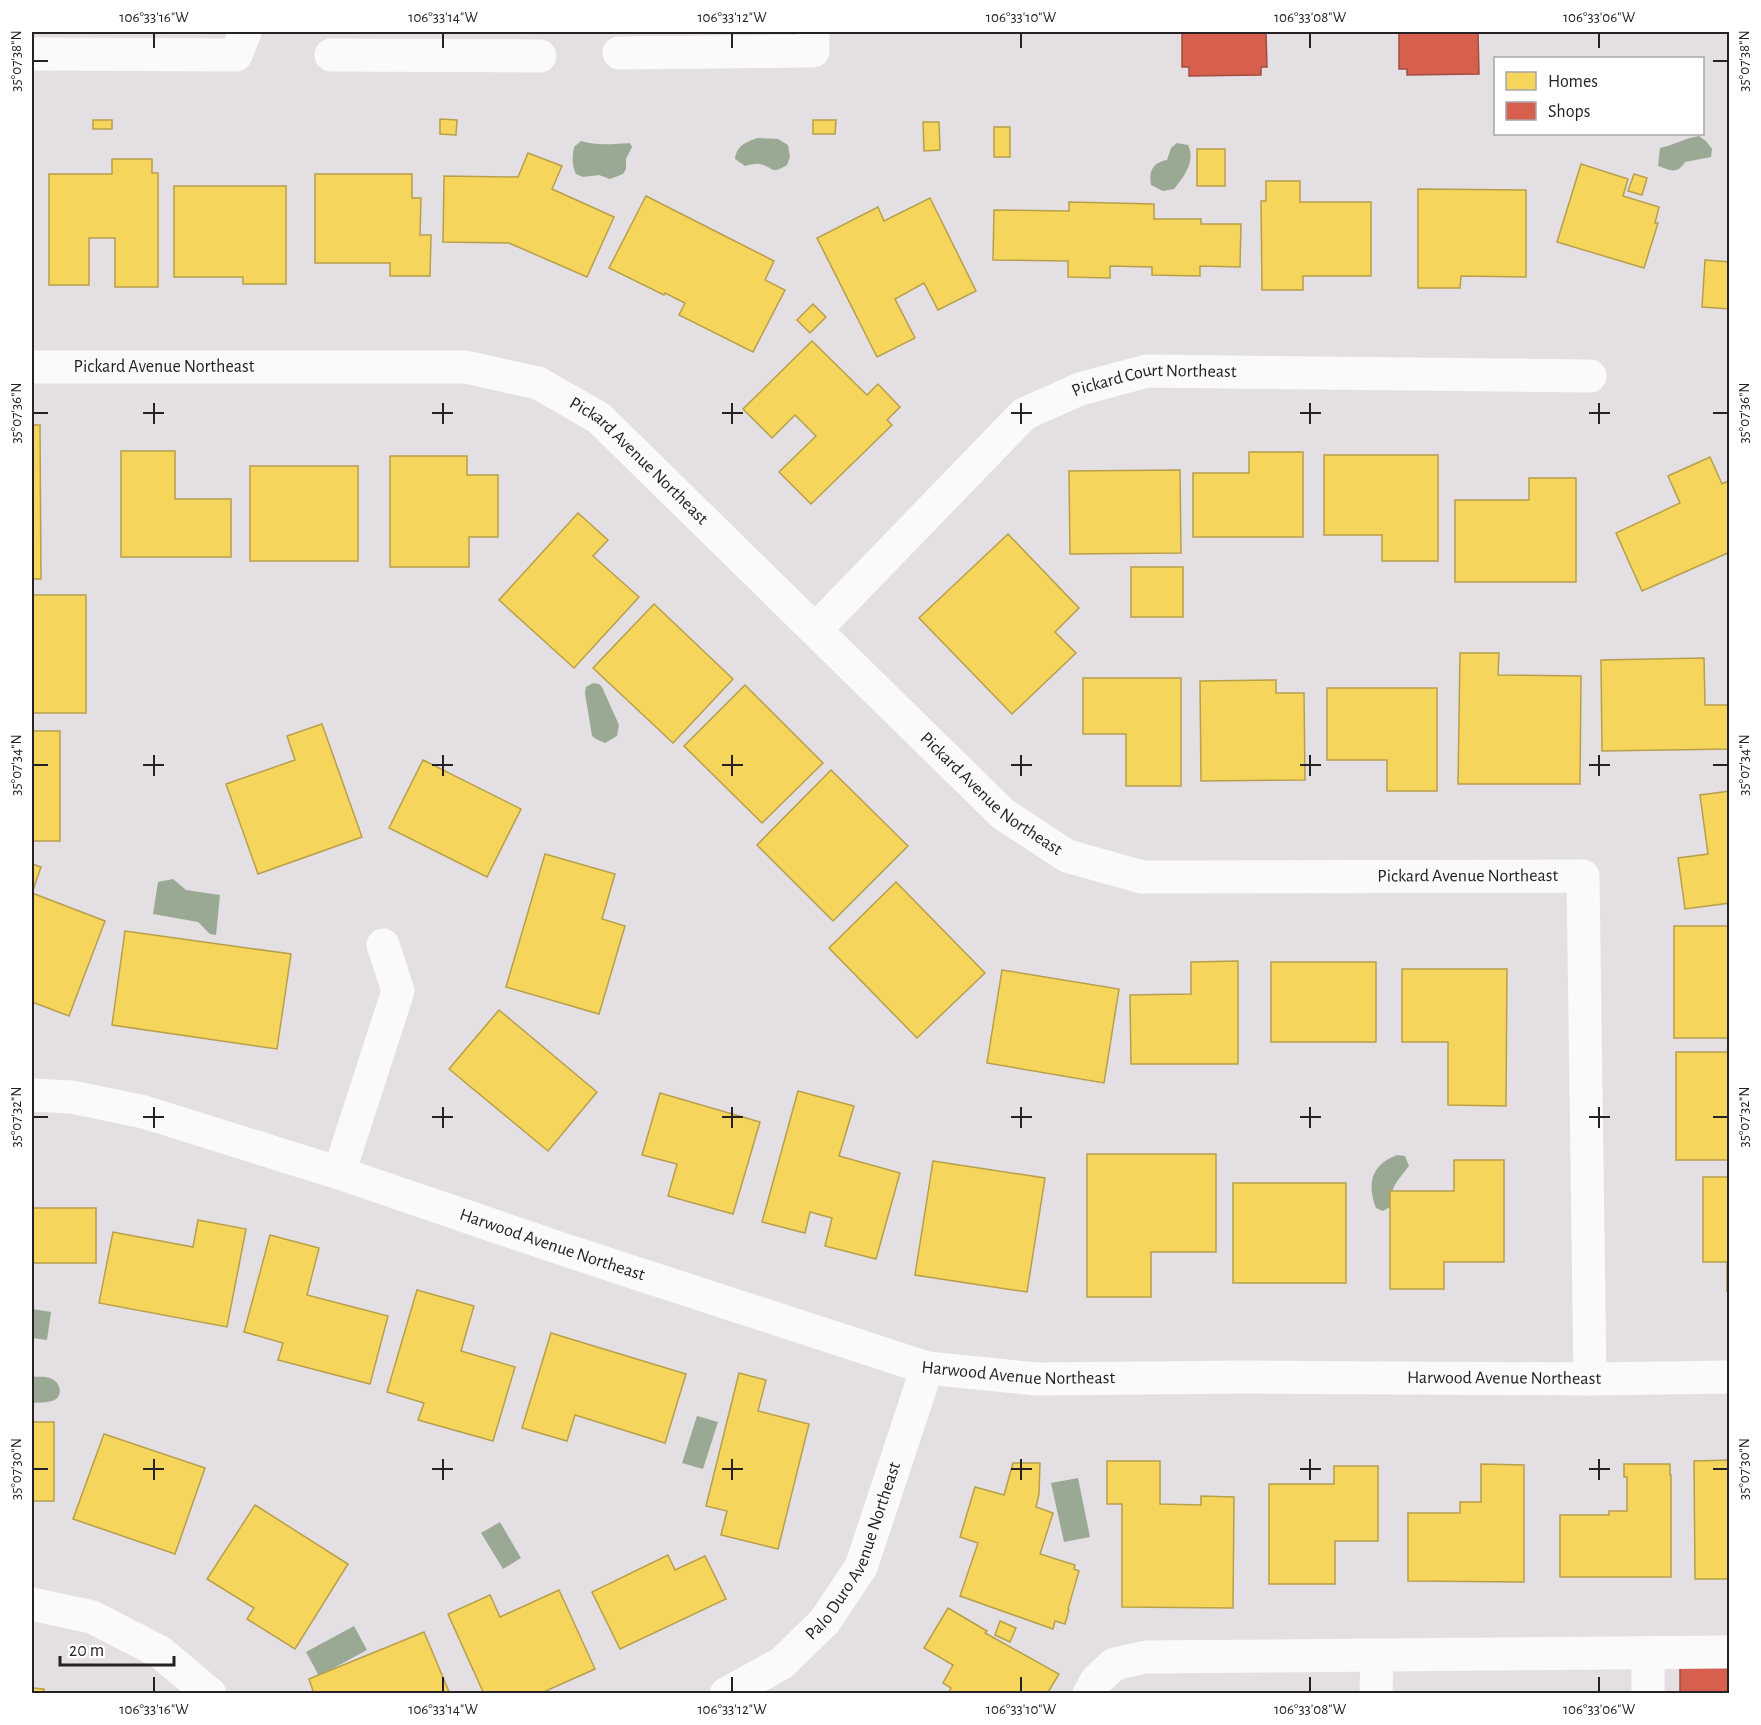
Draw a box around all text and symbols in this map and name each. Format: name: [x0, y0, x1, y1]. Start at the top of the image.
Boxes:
text: 106°33'16"W: [119, 10, 189, 25]
text: 106°33'14"W: [408, 10, 478, 25]
text: 106°33'12"W: [697, 10, 767, 25]
text: 106°33'10"W: [986, 10, 1057, 25]
text: 106°33'08"W: [1274, 10, 1347, 25]
text: 106°33'06"W: [1563, 10, 1636, 25]
text: 35°07'38"N: [9, 30, 24, 92]
text: 35°07'38"N: [1737, 30, 1752, 92]
legend: [1494, 57, 1704, 135]
text: Homes: [1548, 73, 1598, 91]
text: Shops: [1548, 103, 1590, 121]
street label: Pickard Avenue Northeast: [74, 358, 255, 376]
street label: Pickard Court Northeast: [1069, 361, 1237, 400]
text: 35°07'36"N: [9, 382, 24, 444]
text: 35°07'36"N: [1737, 382, 1752, 444]
street label: Pickard Avenue Northeast: [566, 394, 711, 528]
street label: Pickard Avenue Northeast: [917, 729, 1066, 859]
text: 35°07'34"N: [9, 734, 24, 796]
text: 35°07'34"N: [1737, 734, 1752, 796]
street label: Pickard Avenue Northeast: [1377, 867, 1558, 885]
text: 35°07'32"N: [9, 1087, 24, 1147]
text: 35°07'32"N: [1737, 1087, 1752, 1147]
street label: Harwood Avenue Northeast: [457, 1206, 647, 1284]
street label: Harwood Avenue Northeast: [921, 1358, 1115, 1388]
street label: Harwood Avenue Northeast: [1407, 1369, 1601, 1388]
text: 35°07'30"N: [9, 1438, 24, 1500]
text: 35°07'30"N: [1737, 1438, 1752, 1500]
street label: Palo Duro Avenue Northeast: [802, 1460, 904, 1644]
scale bar: [60, 1629, 174, 1667]
text: 20 m: [69, 1642, 104, 1660]
text: 106°33'16"W: [119, 1702, 189, 1717]
text: 106°33'14"W: [408, 1702, 478, 1717]
text: 106°33'12"W: [697, 1702, 767, 1717]
text: 106°33'10"W: [986, 1702, 1057, 1717]
text: 106°33'08"W: [1274, 1702, 1347, 1717]
text: 106°33'06"W: [1563, 1702, 1636, 1717]

